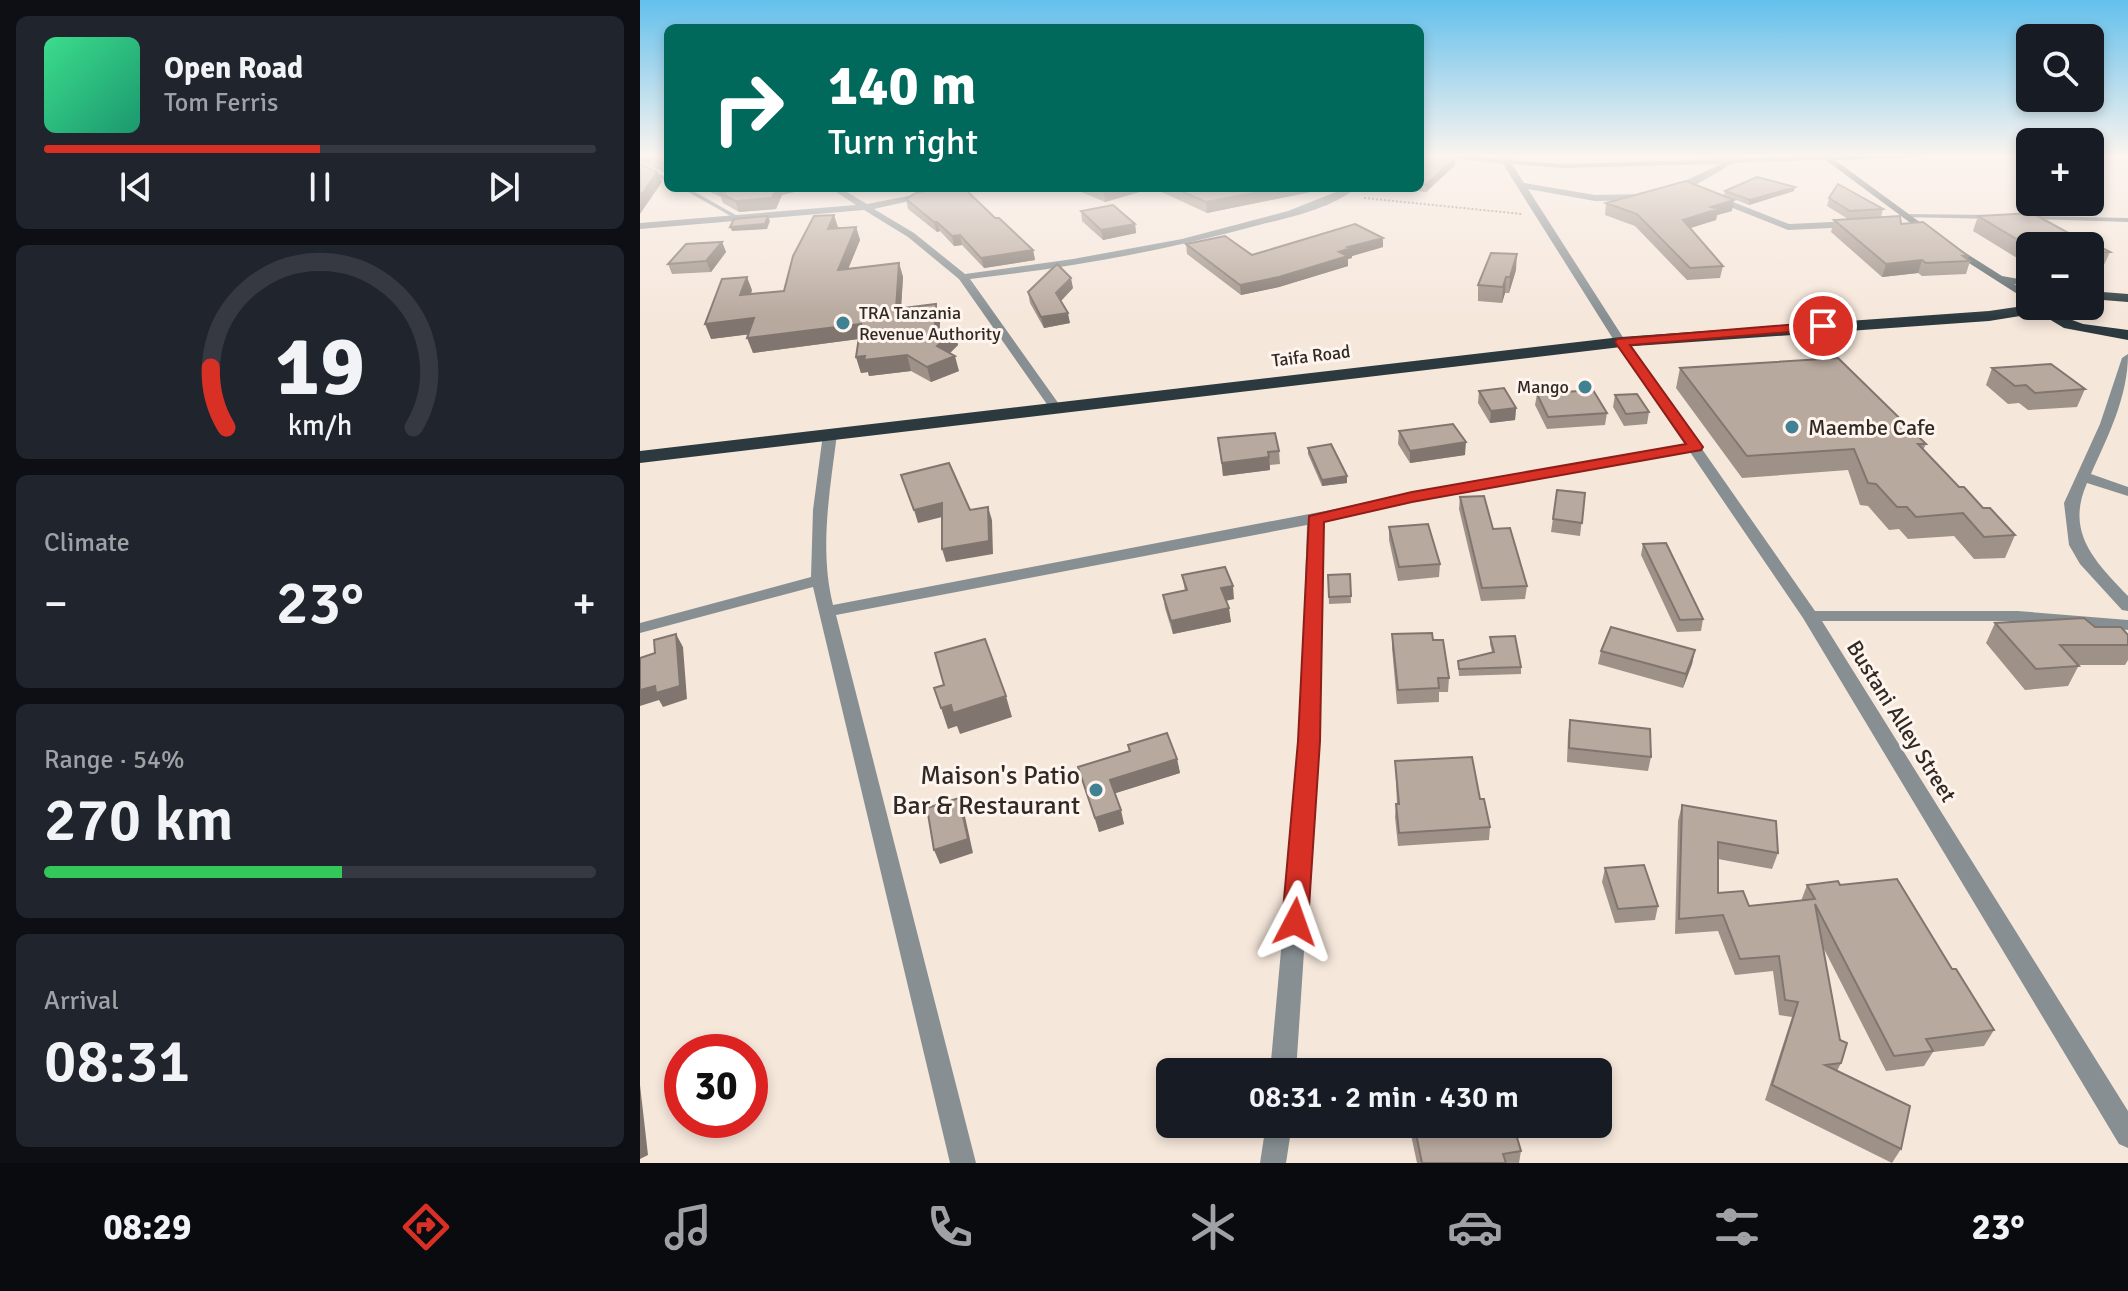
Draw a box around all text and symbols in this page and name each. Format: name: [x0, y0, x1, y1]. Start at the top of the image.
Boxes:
map controls: [2016, 24, 2104, 320]
button: search: [2016, 24, 2104, 112]
text: Open Road: [164, 50, 303, 87]
text: 140 m: [828, 51, 976, 120]
icon: right: [696, 56, 800, 160]
text: Tom Ferris: [164, 87, 278, 119]
text: Turn right: [828, 120, 978, 165]
button: +: [2016, 128, 2104, 216]
icon: previous: [114, 165, 158, 209]
icon: pause: [298, 165, 342, 209]
icon: next: [482, 165, 526, 209]
button: −: [2016, 232, 2104, 320]
pin: [1789, 292, 1857, 360]
place label: TRA Tanzania Revenue Authority: [859, 302, 1001, 345]
icon: arrive: [1801, 304, 1845, 348]
marker: TRA Tanzania Revenue Authority: [834, 314, 852, 332]
text: 19: [275, 316, 365, 418]
street label: Taifa Road: [1270, 340, 1352, 372]
place label: Mango: [1517, 376, 1569, 398]
marker: Mango: [1576, 378, 1594, 396]
text: km/h: [288, 408, 352, 443]
place label: Maembe Cafe: [1808, 414, 1935, 441]
marker: Maembe Cafe: [1783, 418, 1801, 436]
text: Climate: [44, 527, 130, 559]
text: 23°: [276, 567, 364, 641]
text: −: [44, 577, 68, 631]
text: +: [572, 577, 596, 631]
street label: Bustani Alley Street: [1841, 635, 1962, 807]
text: Range · 54%: [44, 744, 185, 776]
place label: Maison's Patio Bar & Restaurant: [892, 760, 1080, 822]
marker: Maison's Patio Bar & Restaurant: [1087, 781, 1105, 799]
text: 270 km: [44, 784, 233, 858]
position arrow: [1253, 880, 1337, 964]
text: Arrival: [44, 985, 119, 1017]
text: 08:31: [44, 1025, 191, 1099]
speed limit sign: 30: [664, 1034, 768, 1138]
text: 08:31 · 2 min · 430 m: [1249, 1079, 1519, 1116]
icon: directions: [398, 1199, 454, 1255]
icon: music: [660, 1199, 716, 1255]
icon: phone: [922, 1199, 978, 1255]
icon: climate: [1185, 1199, 1241, 1255]
icon: car: [1447, 1199, 1503, 1255]
icon: filters: [1709, 1199, 1765, 1255]
text: 08:29: [103, 1205, 192, 1250]
text: 23°: [1971, 1205, 2025, 1250]

